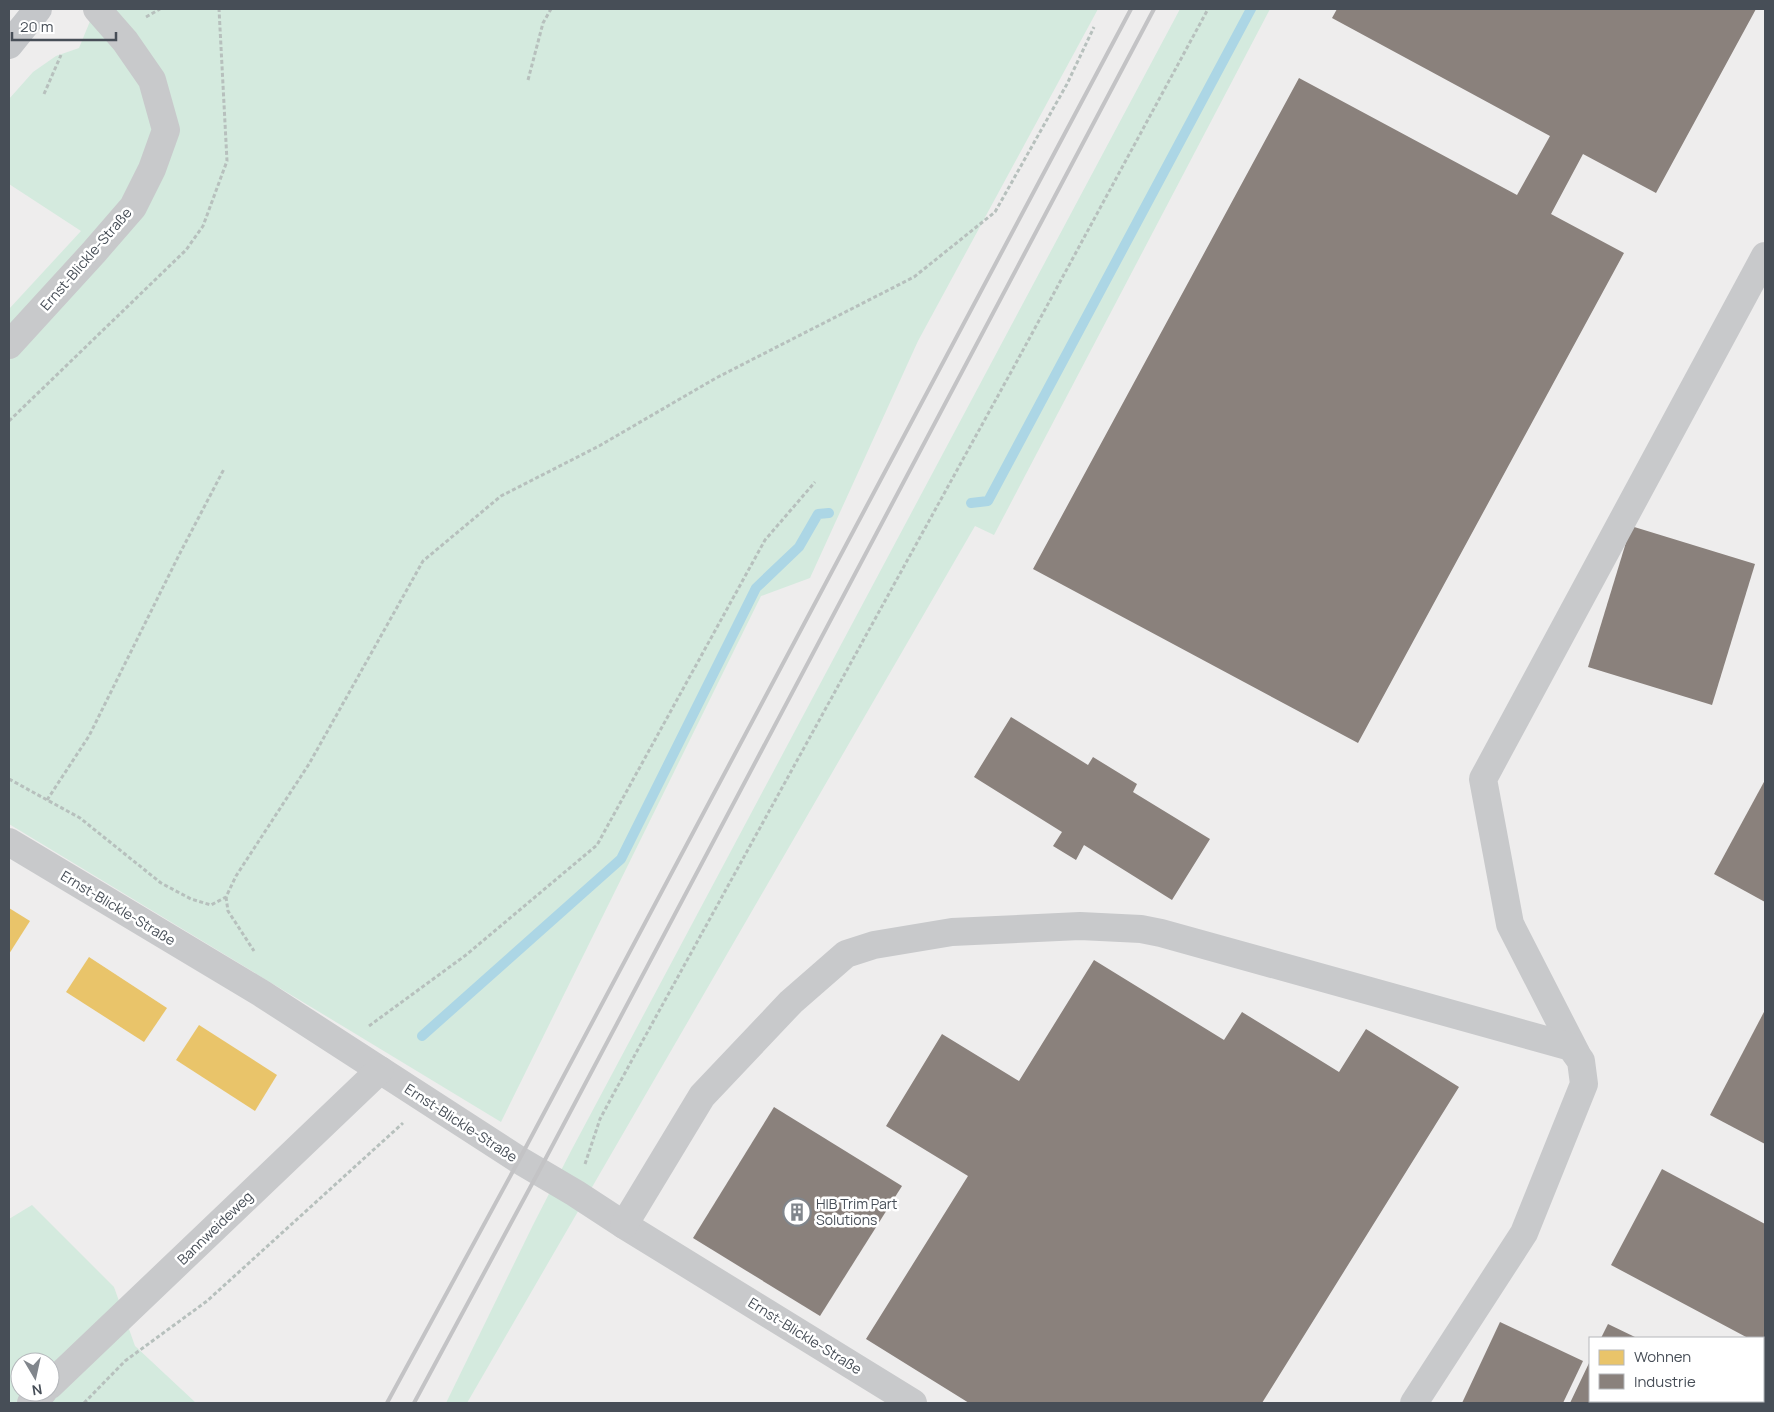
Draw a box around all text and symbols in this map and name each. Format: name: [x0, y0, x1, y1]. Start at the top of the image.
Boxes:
scale bar: [12, 10, 116, 42]
text: 20 m: [20, 16, 53, 37]
street label: Ernst-Blickle-Straße: [36, 203, 136, 314]
street label: Ernst-Blickle-Straße: [57, 866, 179, 949]
street label: Ernst-Blickle-Straße: [401, 1079, 521, 1166]
street label: Bannweideweg: [173, 1187, 257, 1269]
place label: HIB Trim Part Solutions: [816, 1194, 898, 1229]
building icon: HIB Trim Part Solutions: [782, 1197, 812, 1227]
street label: Ernst-Blickle-Straße: [745, 1293, 866, 1378]
legend: [1589, 1337, 1764, 1402]
text: Wohnen: [1634, 1346, 1691, 1367]
north arrow: [10, 1352, 60, 1402]
text: Industrie: [1634, 1371, 1696, 1392]
text: N: [31, 1380, 44, 1401]

